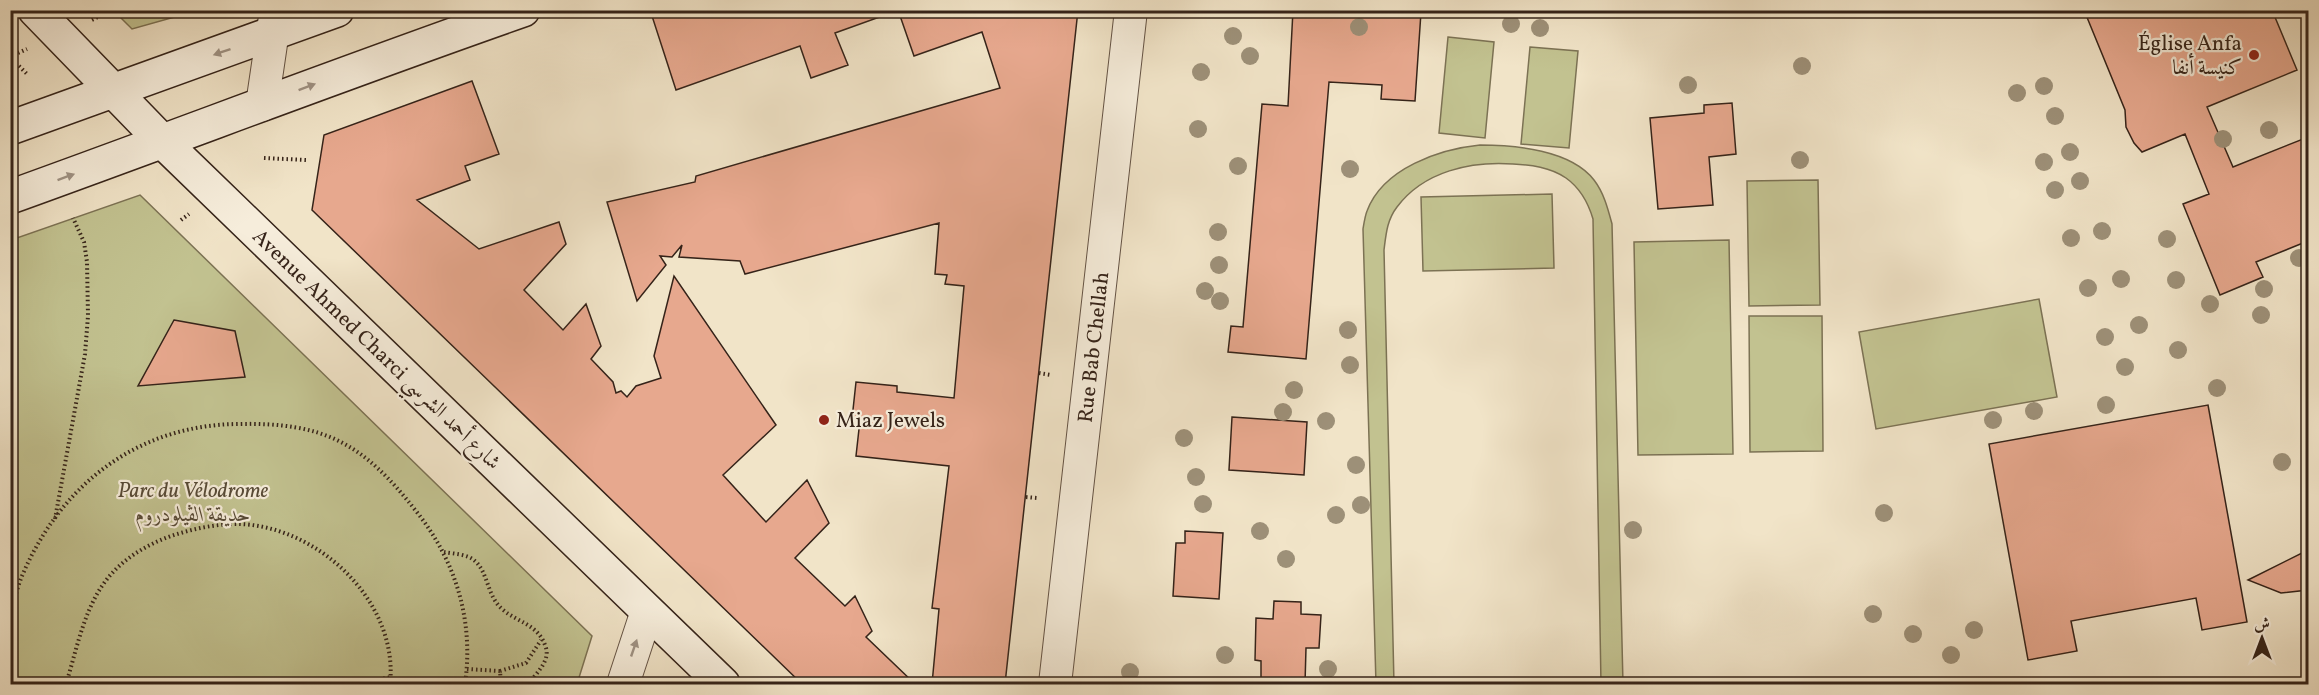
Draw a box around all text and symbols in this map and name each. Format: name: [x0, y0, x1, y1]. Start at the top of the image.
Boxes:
place label: Église Anfa كنيسة أنفا: [2138, 30, 2242, 83]
one-way arrow: [213, 48, 231, 58]
marker: Église Anfa كنيسة أنفا: [2247, 48, 2261, 62]
one-way arrow: [299, 82, 317, 92]
one-way arrow: [57, 172, 75, 182]
street label: Avenue Ahmed Charci شارع أحمد الشرسي: [242, 222, 508, 480]
street label: Rue Bab Chellah: [1072, 270, 1117, 424]
place label: Miaz Jewels: [836, 407, 945, 436]
marker: Miaz Jewels: [817, 413, 831, 427]
park label: Parc du Vélodrome حديقة الڤيلودروم: [118, 477, 269, 532]
north arrow: [2232, 608, 2292, 668]
text: ش: [2254, 614, 2270, 636]
one-way arrow: [630, 639, 640, 657]

